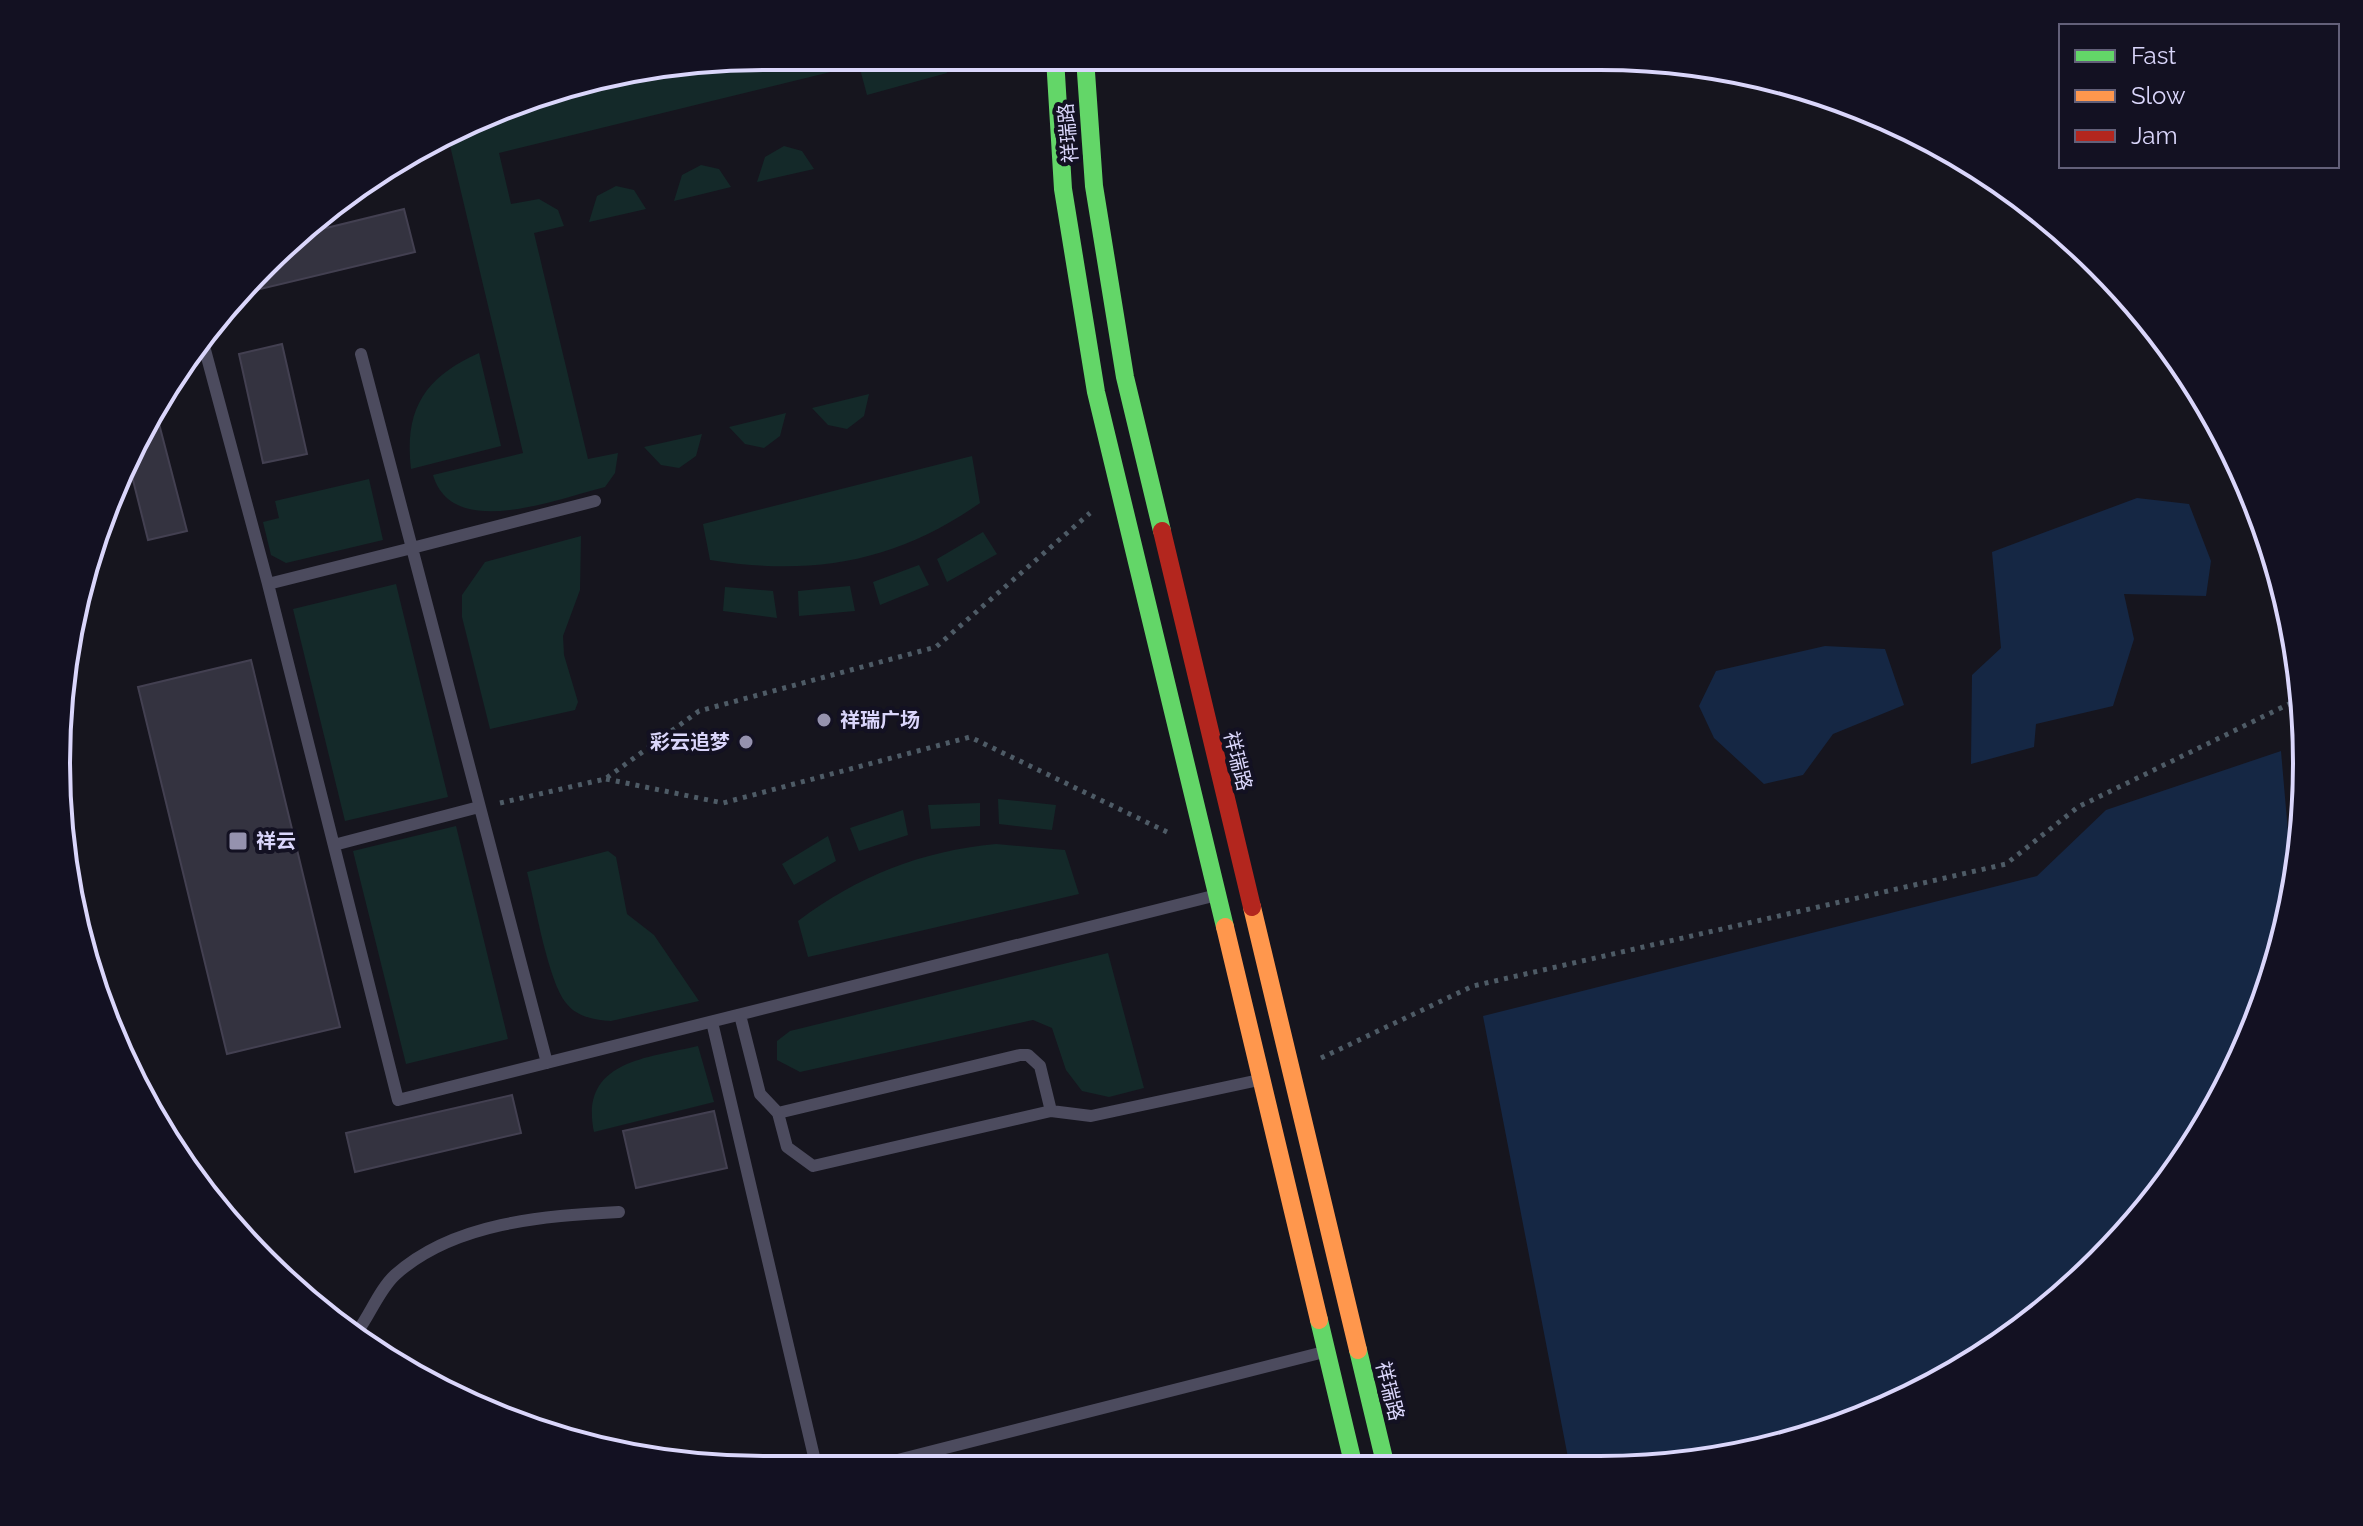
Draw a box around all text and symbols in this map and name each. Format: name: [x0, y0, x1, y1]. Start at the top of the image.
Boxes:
legend: [2059, 24, 2339, 168]
text: Fast: [2131, 41, 2176, 70]
text: Slow: [2131, 81, 2186, 110]
street label: 祥瑞路: [1053, 102, 1083, 164]
text: Jam: [2131, 121, 2177, 150]
place label: 祥瑞广场: [840, 708, 920, 732]
marker: 祥瑞广场: [815, 711, 833, 729]
street label: 祥瑞路: [1219, 729, 1257, 793]
place label: 彩云追梦: [650, 730, 730, 754]
marker: 彩云追梦: [737, 733, 755, 751]
place label: 祥云: [256, 829, 296, 853]
marker: 祥云: [227, 830, 249, 852]
street label: 祥瑞路: [1371, 1359, 1409, 1423]

